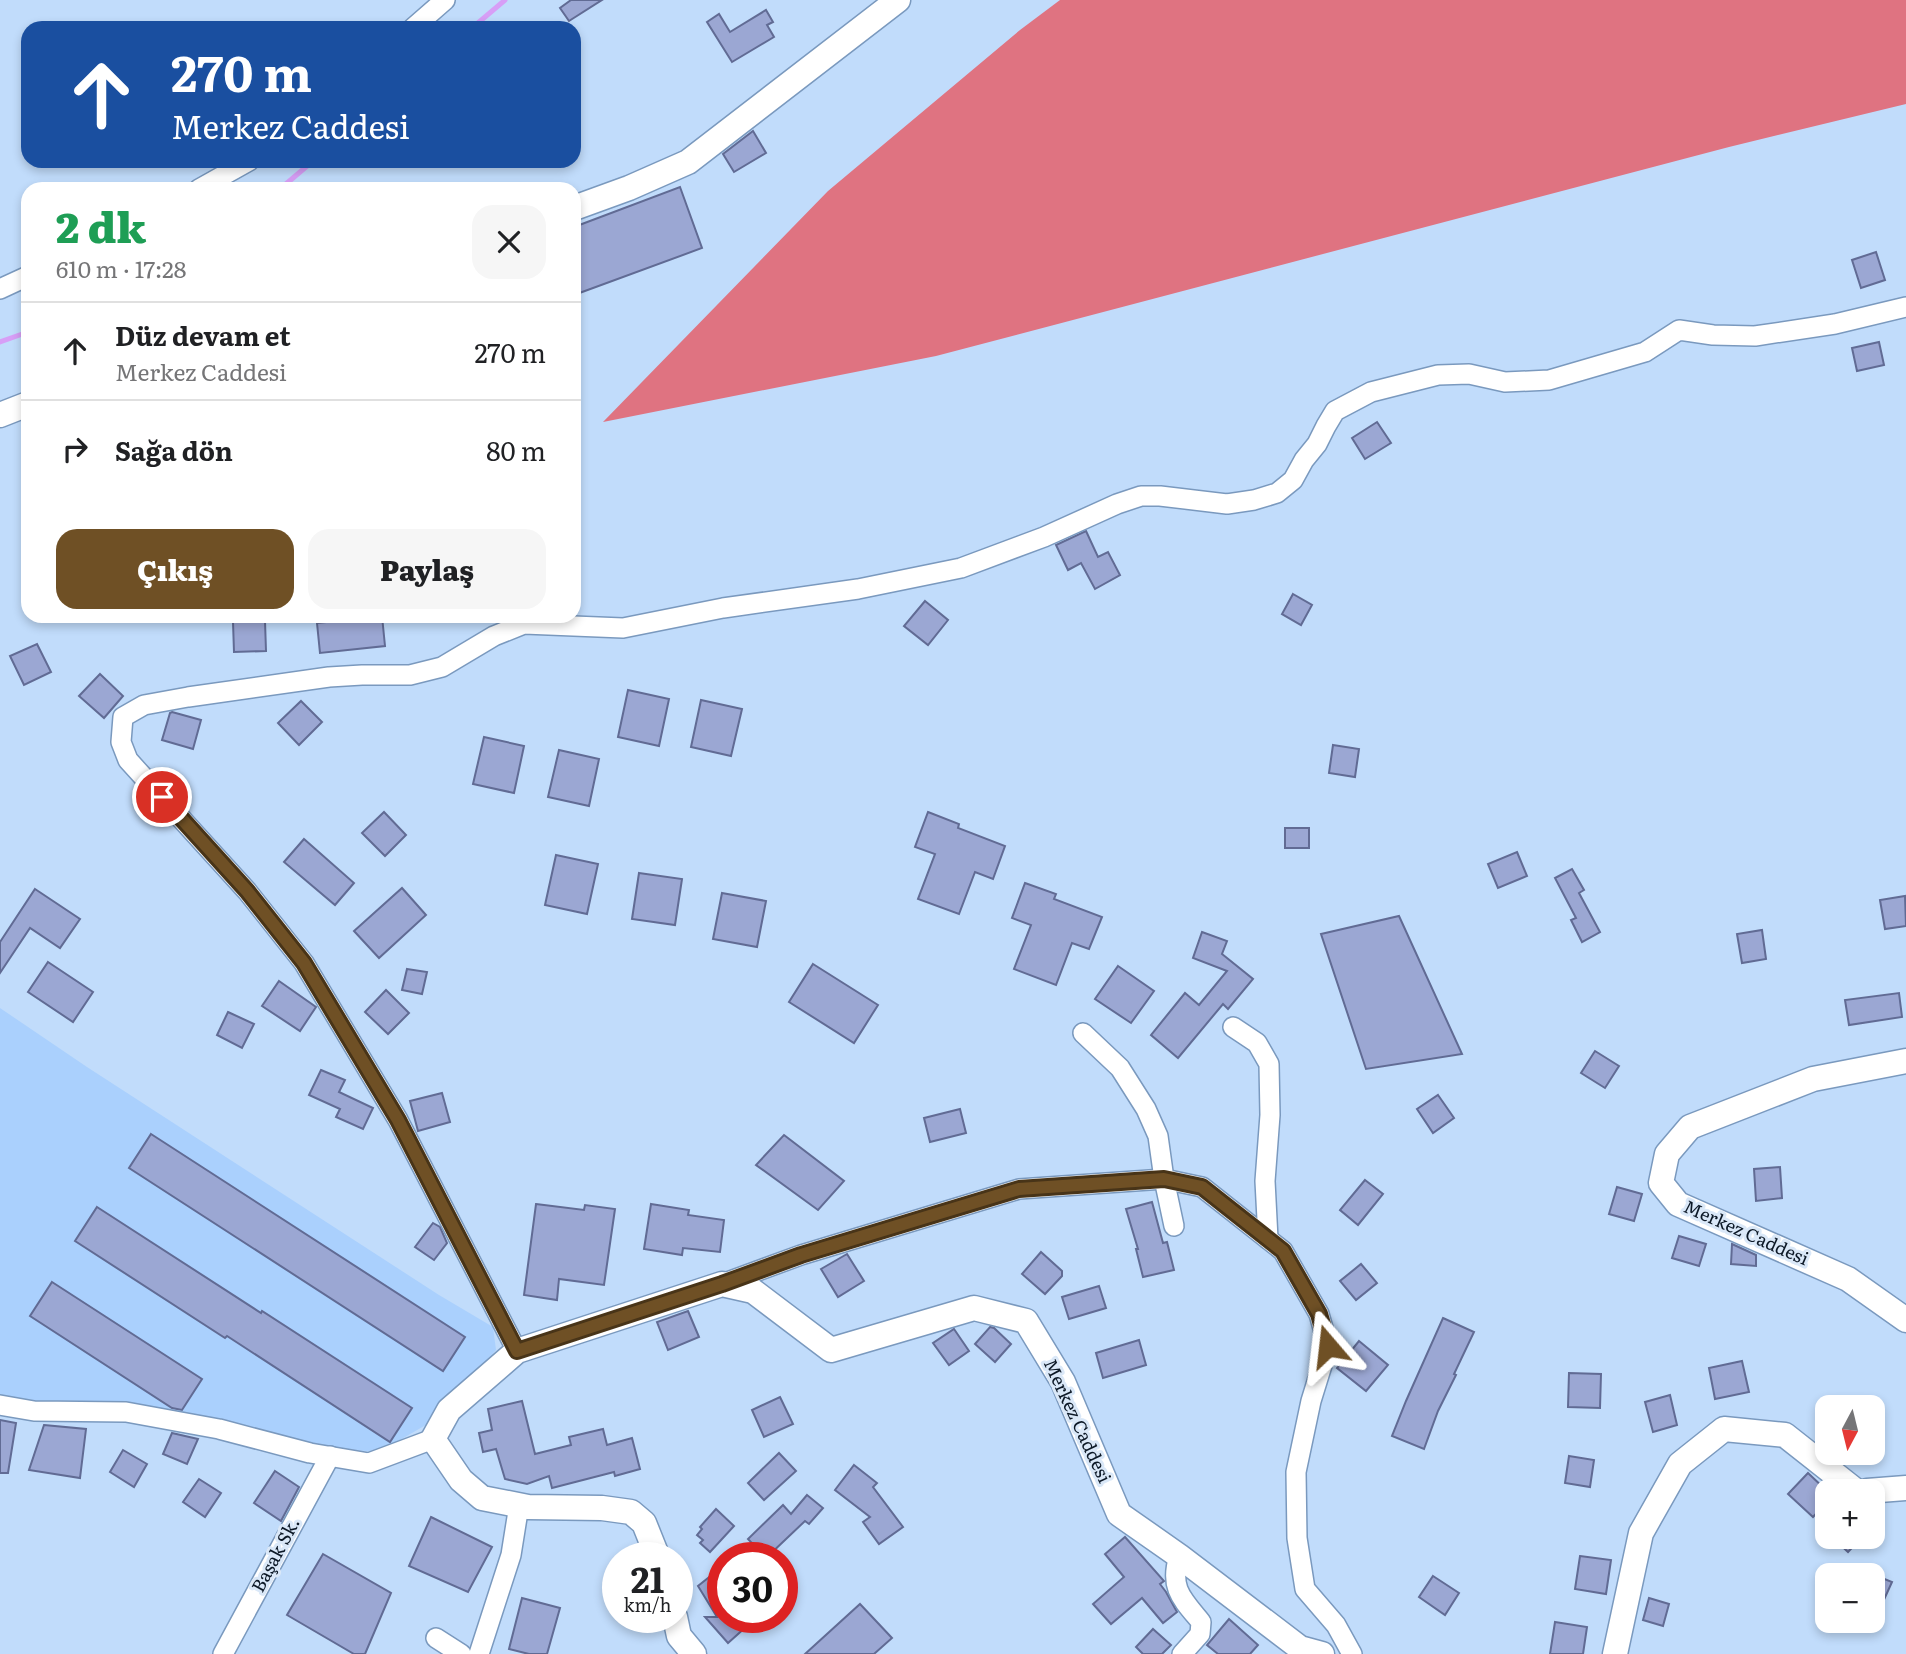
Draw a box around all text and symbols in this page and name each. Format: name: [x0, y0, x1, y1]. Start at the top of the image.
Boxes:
text: 270 m: [171, 34, 312, 107]
icon: ahead: [56, 49, 147, 140]
text: Merkez Caddesi: [171, 101, 410, 149]
text: 2 dk: [56, 194, 146, 256]
button: close: [472, 205, 546, 279]
text: 610 m · 17:28: [56, 251, 186, 285]
text: Düz devam et: [115, 315, 291, 354]
icon: ahead: [56, 332, 94, 370]
text: 270 m: [474, 332, 546, 371]
text: Merkez Caddesi: [115, 354, 287, 388]
icon: right: [56, 430, 94, 468]
text: Sağa dön: [115, 430, 233, 469]
text: 80 m: [486, 430, 546, 469]
button: Çıkış: [56, 529, 294, 609]
button: Paylaş: [308, 529, 546, 609]
pin: [132, 767, 192, 827]
icon: arrive: [143, 778, 181, 816]
street label: Merkez Caddesi: [1680, 1192, 1813, 1271]
position arrow: [1291, 1309, 1365, 1383]
street label: Merkez Caddesi: [1038, 1354, 1119, 1487]
north arrow: [1815, 1395, 1885, 1465]
map controls: [1815, 1395, 1885, 1633]
button: +: [1815, 1479, 1885, 1549]
street label: Başak Sk.: [244, 1512, 306, 1597]
speed limit sign: 30: [707, 1542, 798, 1633]
text: 21: [631, 1552, 664, 1604]
button: −: [1815, 1563, 1885, 1633]
text: km/h: [624, 1591, 671, 1618]

